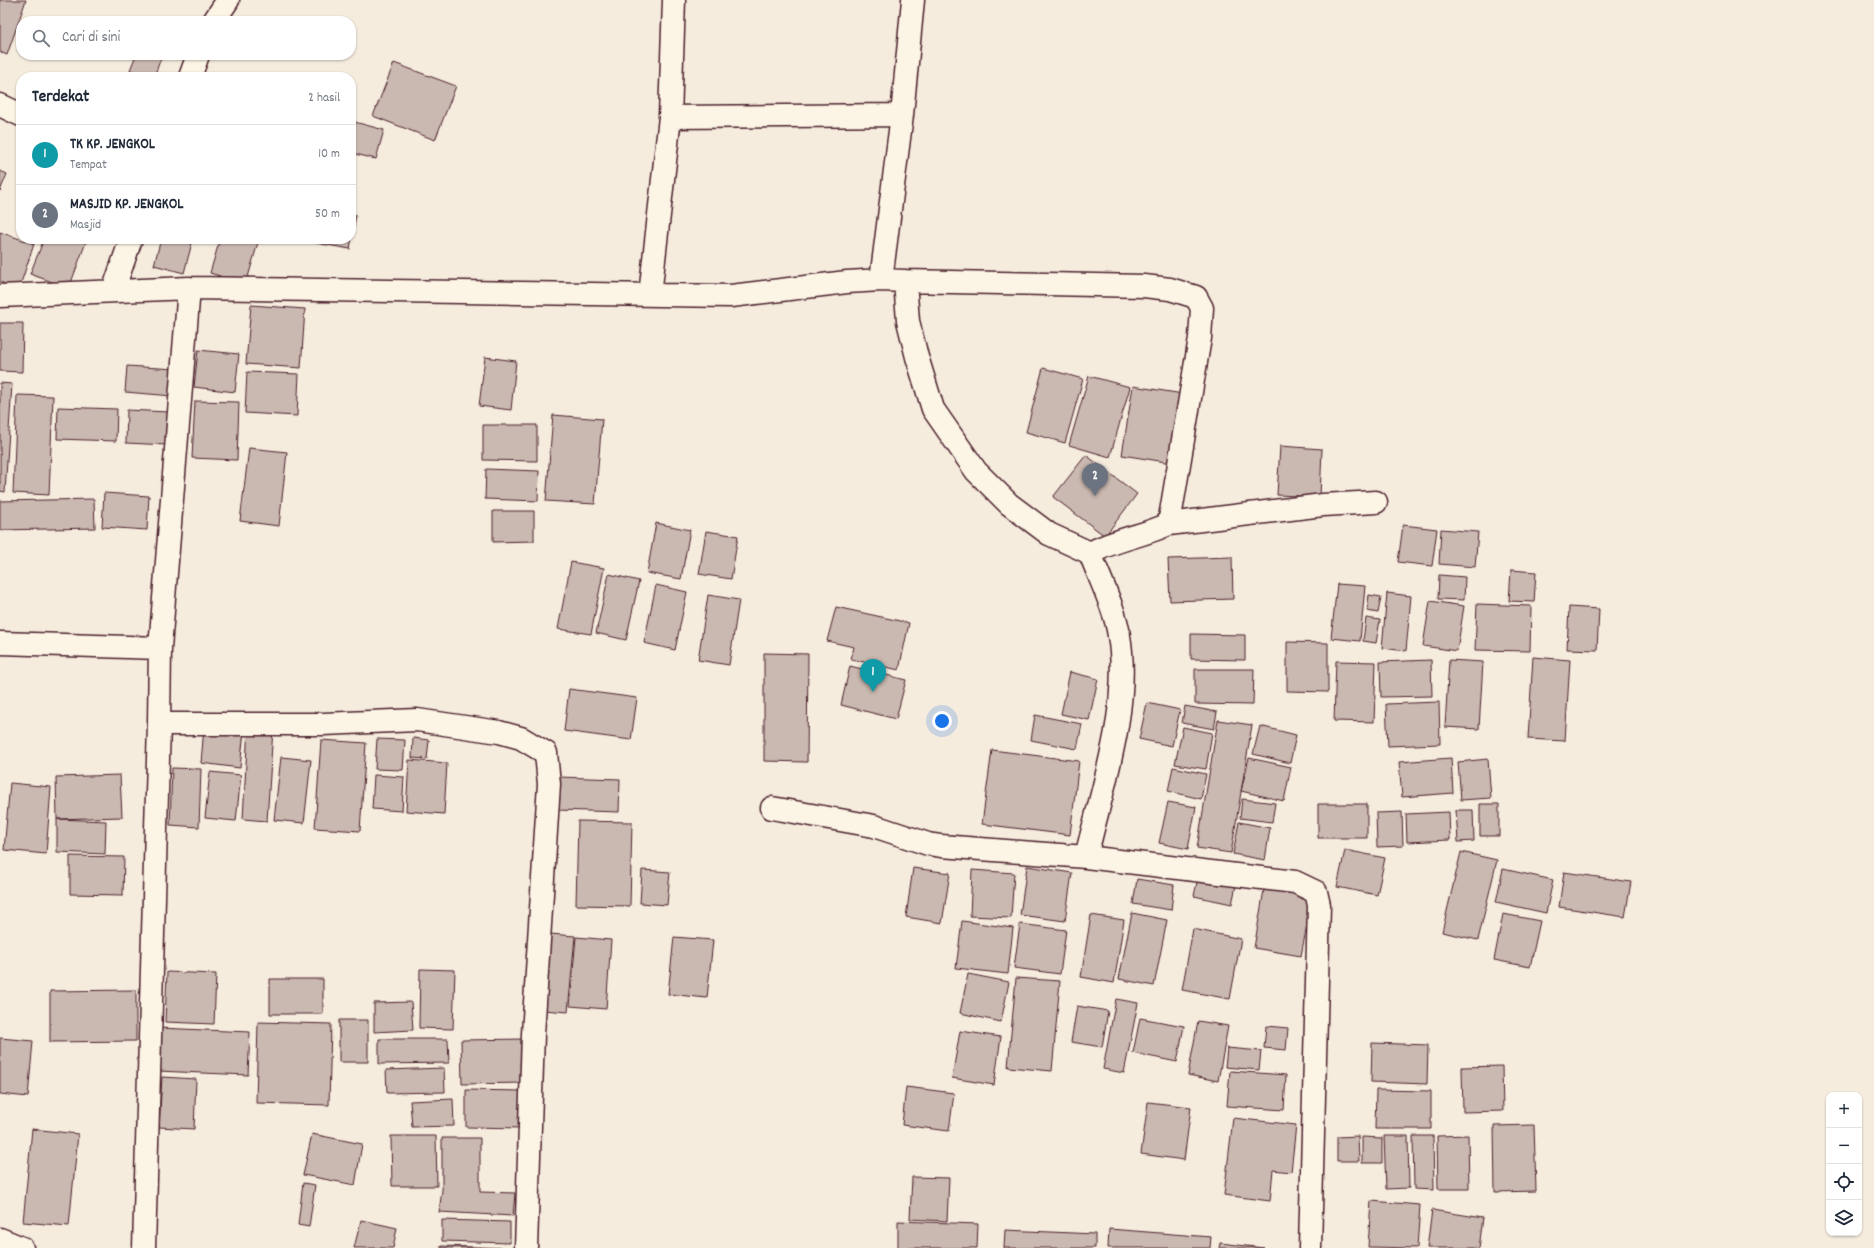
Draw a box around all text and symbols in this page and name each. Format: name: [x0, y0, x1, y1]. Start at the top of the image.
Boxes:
search box: [16, 16, 356, 60]
icon: search: [30, 27, 52, 49]
text: Cari di sini: [62, 27, 120, 49]
text: Terdekat: [32, 86, 89, 110]
text: 2 hasil: [308, 89, 340, 108]
text: TK KP. JENGKOL: [70, 134, 155, 156]
text: 1: [44, 145, 46, 164]
text: 10 m: [318, 145, 340, 164]
text: Tempat: [70, 156, 107, 175]
text: MASJID KP. JENGKOL: [70, 194, 183, 216]
text: 2: [42, 205, 48, 224]
text: 50 m: [315, 205, 340, 224]
text: Masjid: [70, 216, 101, 235]
pin: 2: [1082, 463, 1108, 496]
pin: 1: [860, 659, 886, 692]
your location: [932, 711, 952, 731]
map controls: [1826, 1092, 1862, 1236]
button: +: [1826, 1092, 1862, 1128]
button: −: [1826, 1128, 1862, 1164]
button: locate: [1826, 1164, 1862, 1200]
button: layers: [1826, 1200, 1862, 1236]

